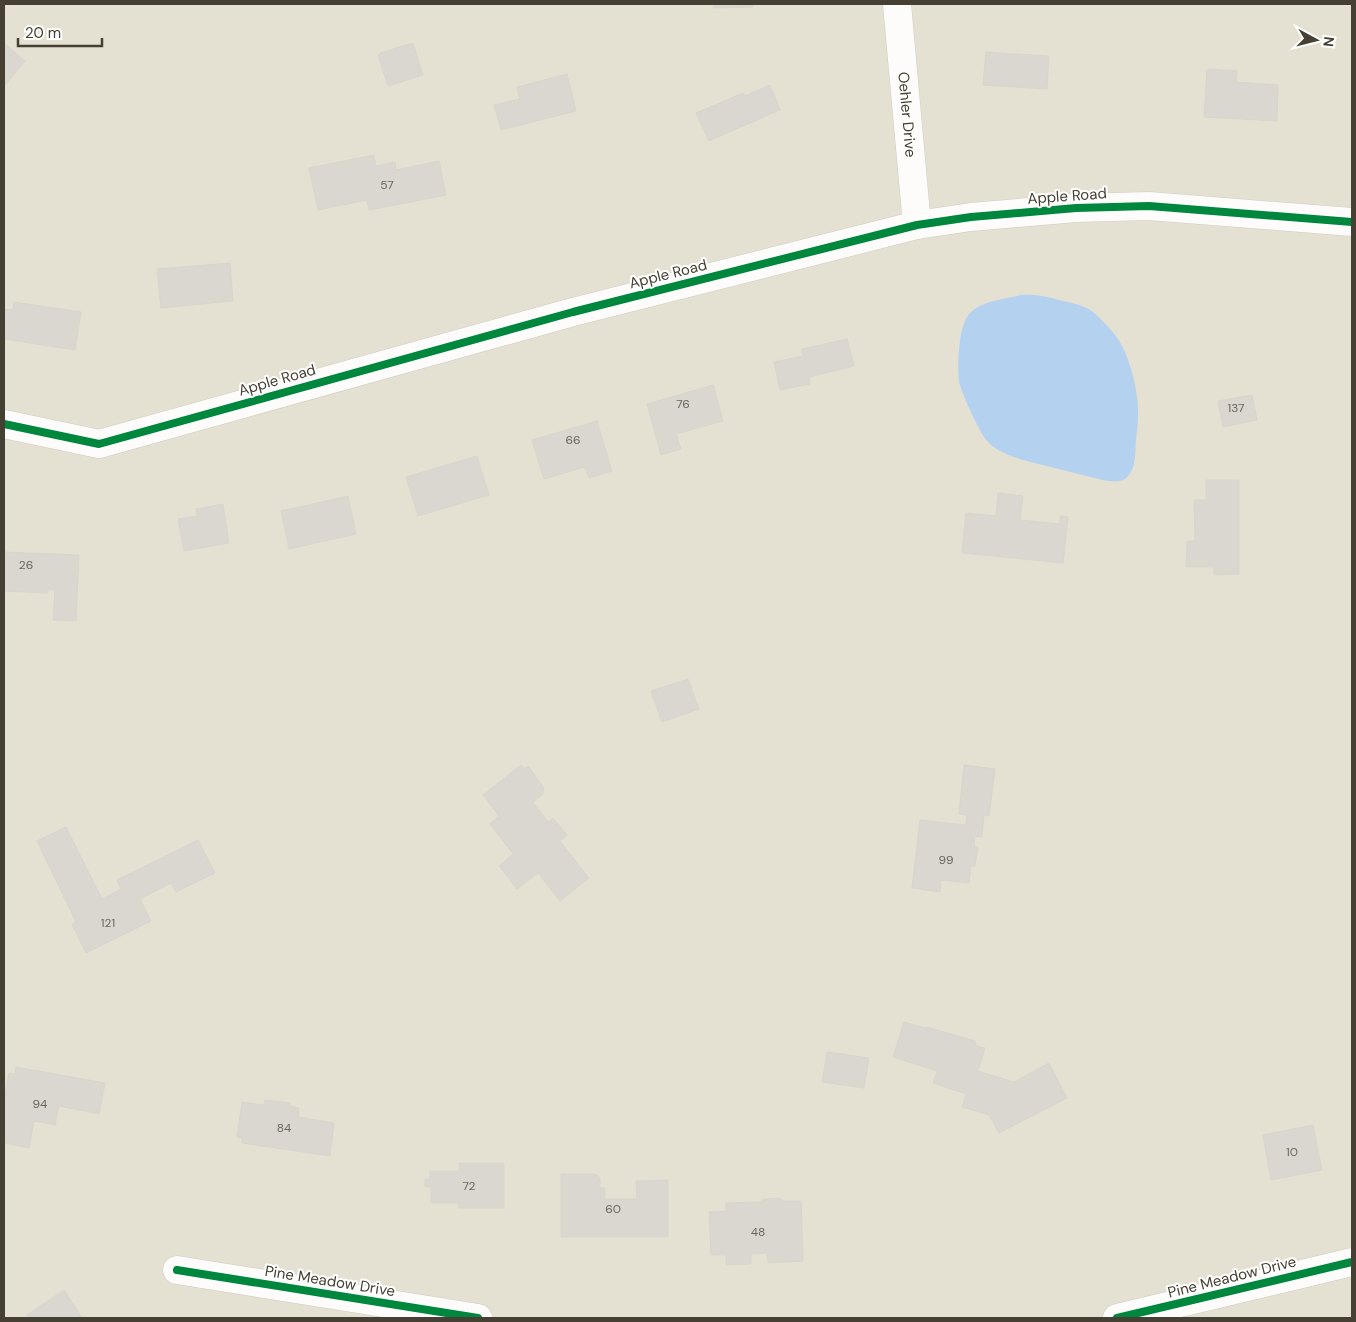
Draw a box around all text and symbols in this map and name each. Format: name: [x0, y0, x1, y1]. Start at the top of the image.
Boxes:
scale bar: [18, 15, 101, 47]
north arrow: [1291, 15, 1341, 65]
text: 20 m: [25, 23, 61, 43]
text: N: [1319, 35, 1338, 48]
street label: Oehler Drive: [893, 71, 921, 158]
house number: 57: [380, 177, 394, 193]
street label: Apple Road: [1027, 183, 1107, 209]
street label: Apple Road: [627, 255, 709, 293]
street label: Apple Road: [236, 359, 318, 401]
house number: 76: [676, 396, 690, 412]
house number: 137: [1227, 400, 1245, 416]
house number: 66: [565, 432, 581, 448]
house number: 26: [19, 557, 33, 573]
house number: 99: [938, 852, 954, 868]
house number: 121: [101, 915, 115, 931]
house number: 94: [33, 1096, 47, 1112]
house number: 84: [277, 1120, 291, 1136]
house number: 10: [1286, 1144, 1298, 1160]
house number: 72: [462, 1178, 476, 1194]
house number: 60: [605, 1201, 621, 1217]
house number: 48: [751, 1224, 765, 1240]
street label: Pine Meadow Drive: [1166, 1251, 1298, 1303]
street label: Pine Meadow Drive: [263, 1261, 397, 1301]

